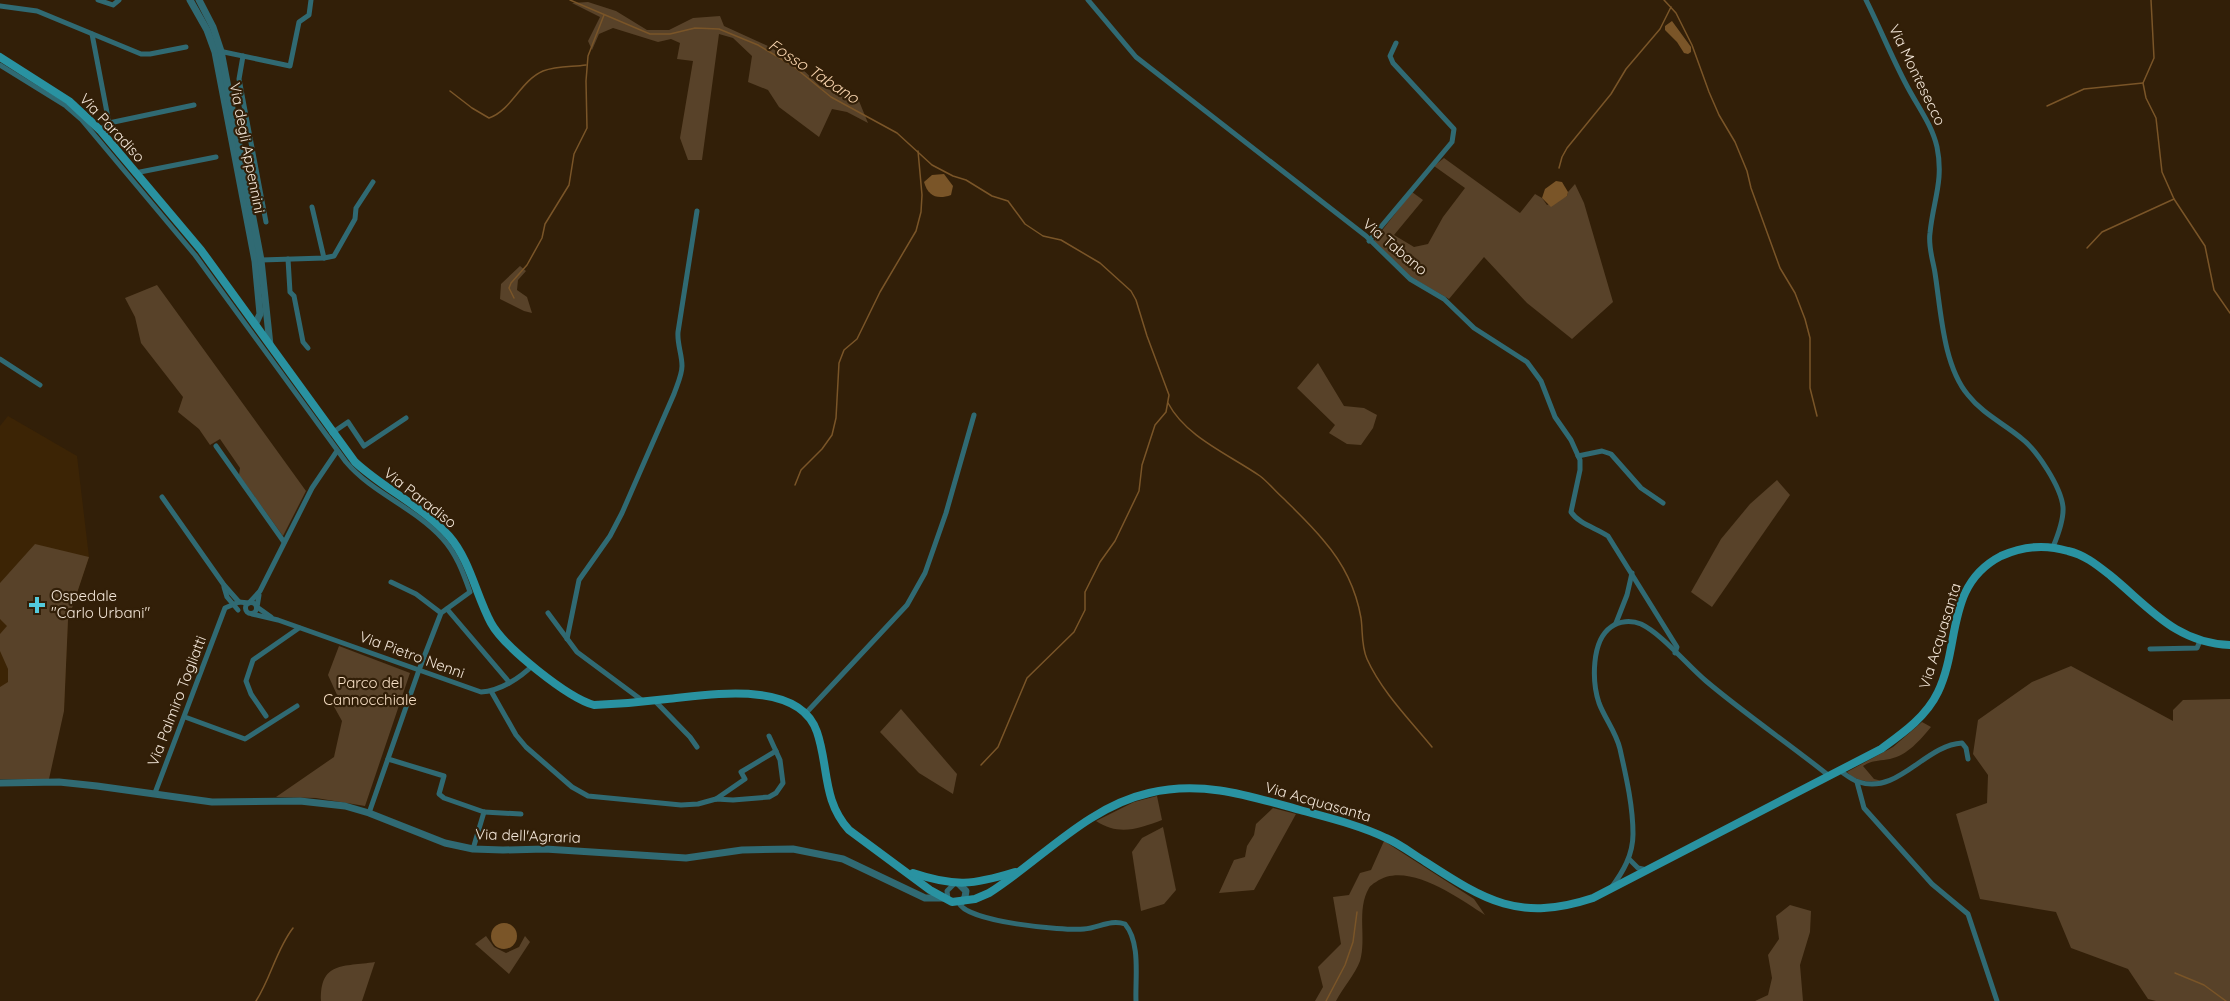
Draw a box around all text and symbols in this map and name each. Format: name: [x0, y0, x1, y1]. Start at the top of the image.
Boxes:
street label: Via Montesecco: [1885, 21, 1950, 128]
water label: Fosso Tabano: [765, 34, 864, 108]
street label: Via degli Appennini: [225, 81, 269, 215]
street label: Via Paradiso: [76, 89, 149, 166]
street label: Via Tabano: [1359, 214, 1432, 279]
street label: Via Paradiso: [380, 463, 461, 532]
street label: Via Acquasanta: [1914, 581, 1965, 691]
place label: Ospedale "Carlo Urbani": [51, 586, 150, 622]
marker: Ospedale "Carlo Urbani": [28, 596, 46, 614]
street label: Via Pietro Nenni: [357, 627, 467, 682]
street label: Via Palmiro Togliatti: [143, 633, 210, 769]
park label: Parco del Cannocchiale: [323, 673, 417, 709]
street label: Via Acquasanta: [1263, 777, 1373, 826]
street label: Via dell'Agraria: [475, 824, 581, 847]

